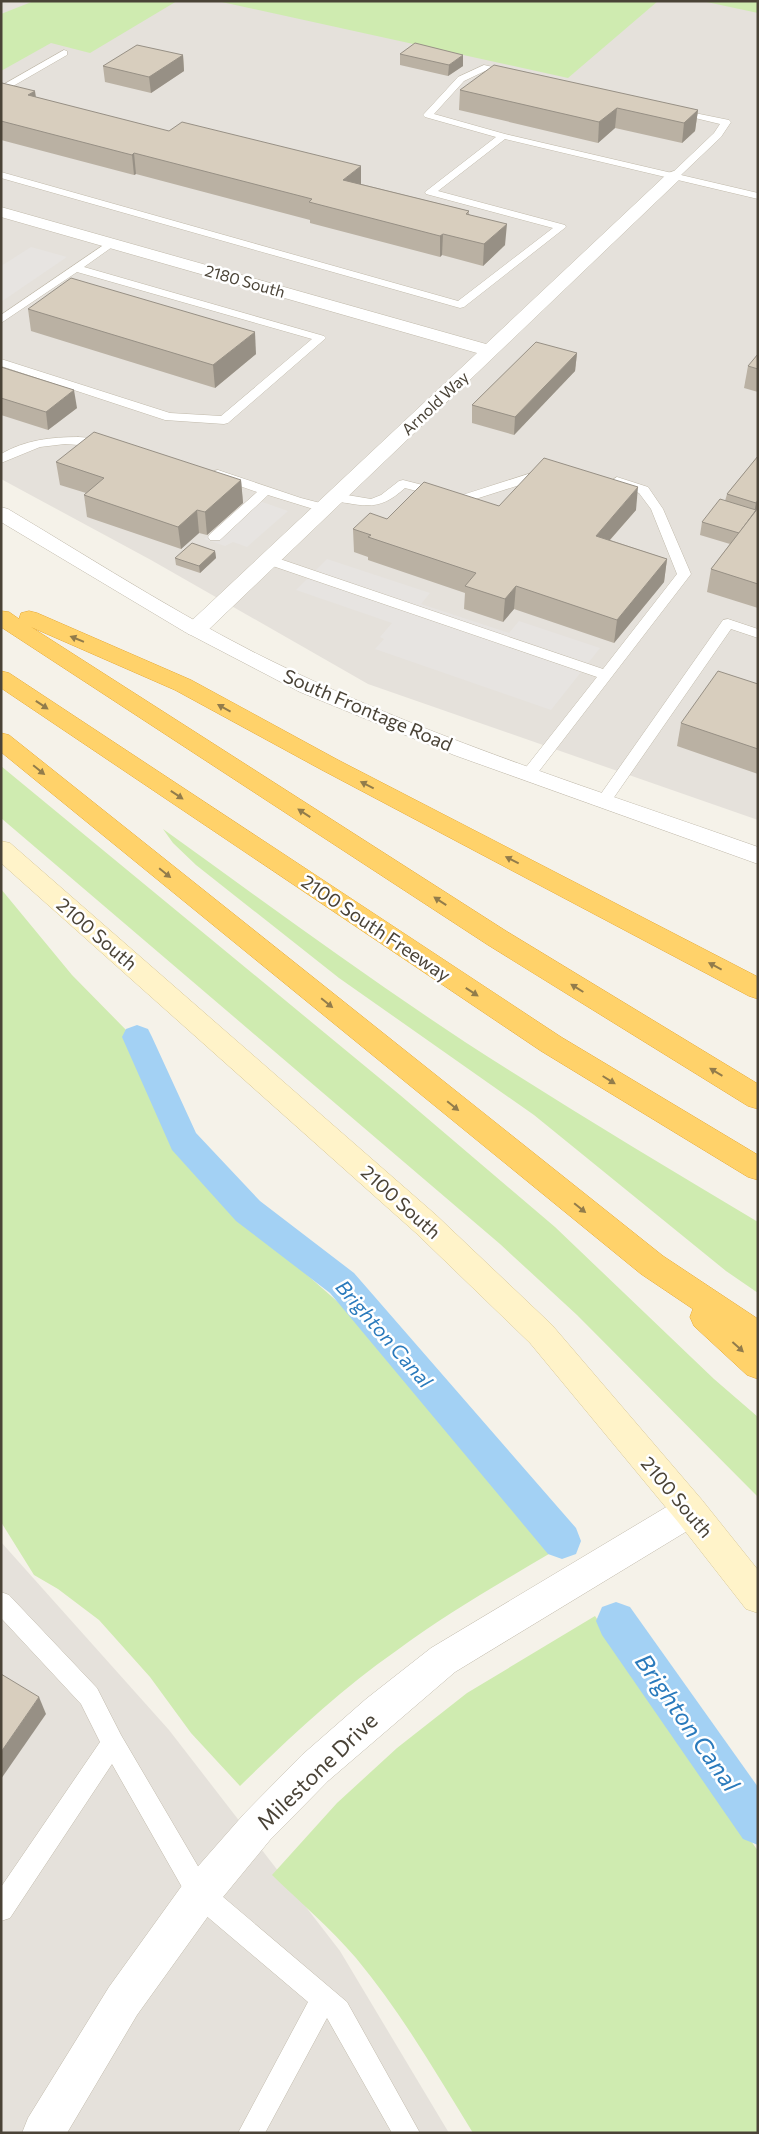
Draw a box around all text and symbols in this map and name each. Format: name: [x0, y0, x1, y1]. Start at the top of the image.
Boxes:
street label: 2180 South: [203, 260, 287, 301]
street label: Arnold Way: [397, 367, 472, 438]
one-way arrow: [70, 635, 84, 643]
street label: South Frontage Road: [280, 664, 456, 756]
one-way arrow: [35, 700, 49, 710]
one-way arrow: [218, 703, 231, 712]
one-way arrow: [33, 765, 46, 776]
one-way arrow: [360, 781, 375, 789]
one-way arrow: [170, 790, 184, 800]
one-way arrow: [297, 808, 310, 817]
one-way arrow: [505, 855, 518, 864]
one-way arrow: [159, 867, 172, 878]
street label: 2100 South Freeway: [297, 869, 455, 986]
street label: 2100 South: [52, 893, 142, 975]
one-way arrow: [433, 896, 447, 906]
one-way arrow: [708, 962, 721, 971]
one-way arrow: [570, 984, 584, 993]
one-way arrow: [466, 988, 479, 997]
one-way arrow: [321, 998, 334, 1009]
one-way arrow: [710, 1068, 723, 1077]
one-way arrow: [602, 1075, 616, 1085]
one-way arrow: [447, 1100, 460, 1111]
street label: 2100 South: [357, 1160, 446, 1243]
one-way arrow: [573, 1202, 586, 1213]
water label: Brighton Canal: [331, 1275, 439, 1393]
one-way arrow: [732, 1341, 744, 1352]
street label: 2100 South: [637, 1451, 718, 1542]
water label: Brighton Canal: [630, 1648, 747, 1797]
street label: Milestone Drive: [251, 1706, 383, 1835]

